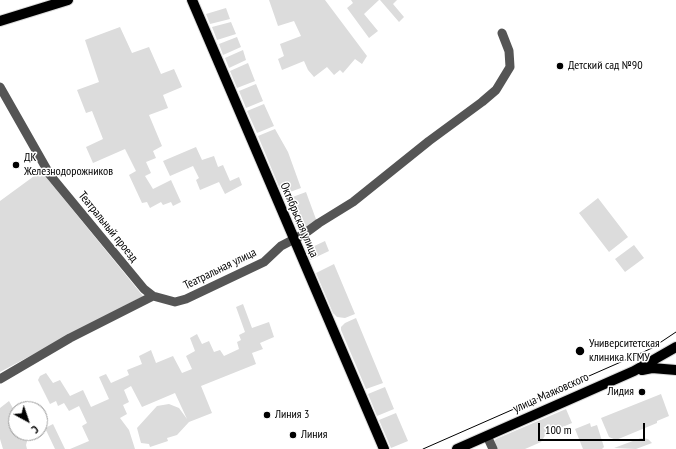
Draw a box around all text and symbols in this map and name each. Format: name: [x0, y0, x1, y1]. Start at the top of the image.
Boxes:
place label: Детский сад №90: [568, 59, 643, 73]
marker: Детский сад №90: [555, 61, 565, 71]
place label: ДК Железнодорожников: [24, 151, 113, 179]
marker: ДК Железнодорожников: [11, 160, 21, 170]
street label: Октябрьская улица: [277, 180, 321, 260]
street label: Театральный проезд: [75, 189, 141, 265]
street label: Театральная улица: [181, 245, 259, 293]
place label: Университетская клиника КГМУ: [589, 337, 660, 365]
marker: Университетская клиника КГМУ: [574, 345, 586, 357]
street label: улица Маяковского: [511, 370, 591, 416]
place label: Лидия: [608, 385, 634, 399]
marker: Лидия: [637, 387, 647, 397]
north arrow: [8, 401, 48, 441]
place label: Линия 3: [275, 408, 309, 422]
marker: Линия 3: [262, 410, 272, 420]
scale bar: [540, 415, 647, 441]
text: С: [29, 422, 41, 436]
text: 100 m: [545, 422, 572, 437]
place label: Линия: [301, 428, 327, 442]
marker: Линия: [288, 430, 298, 440]

